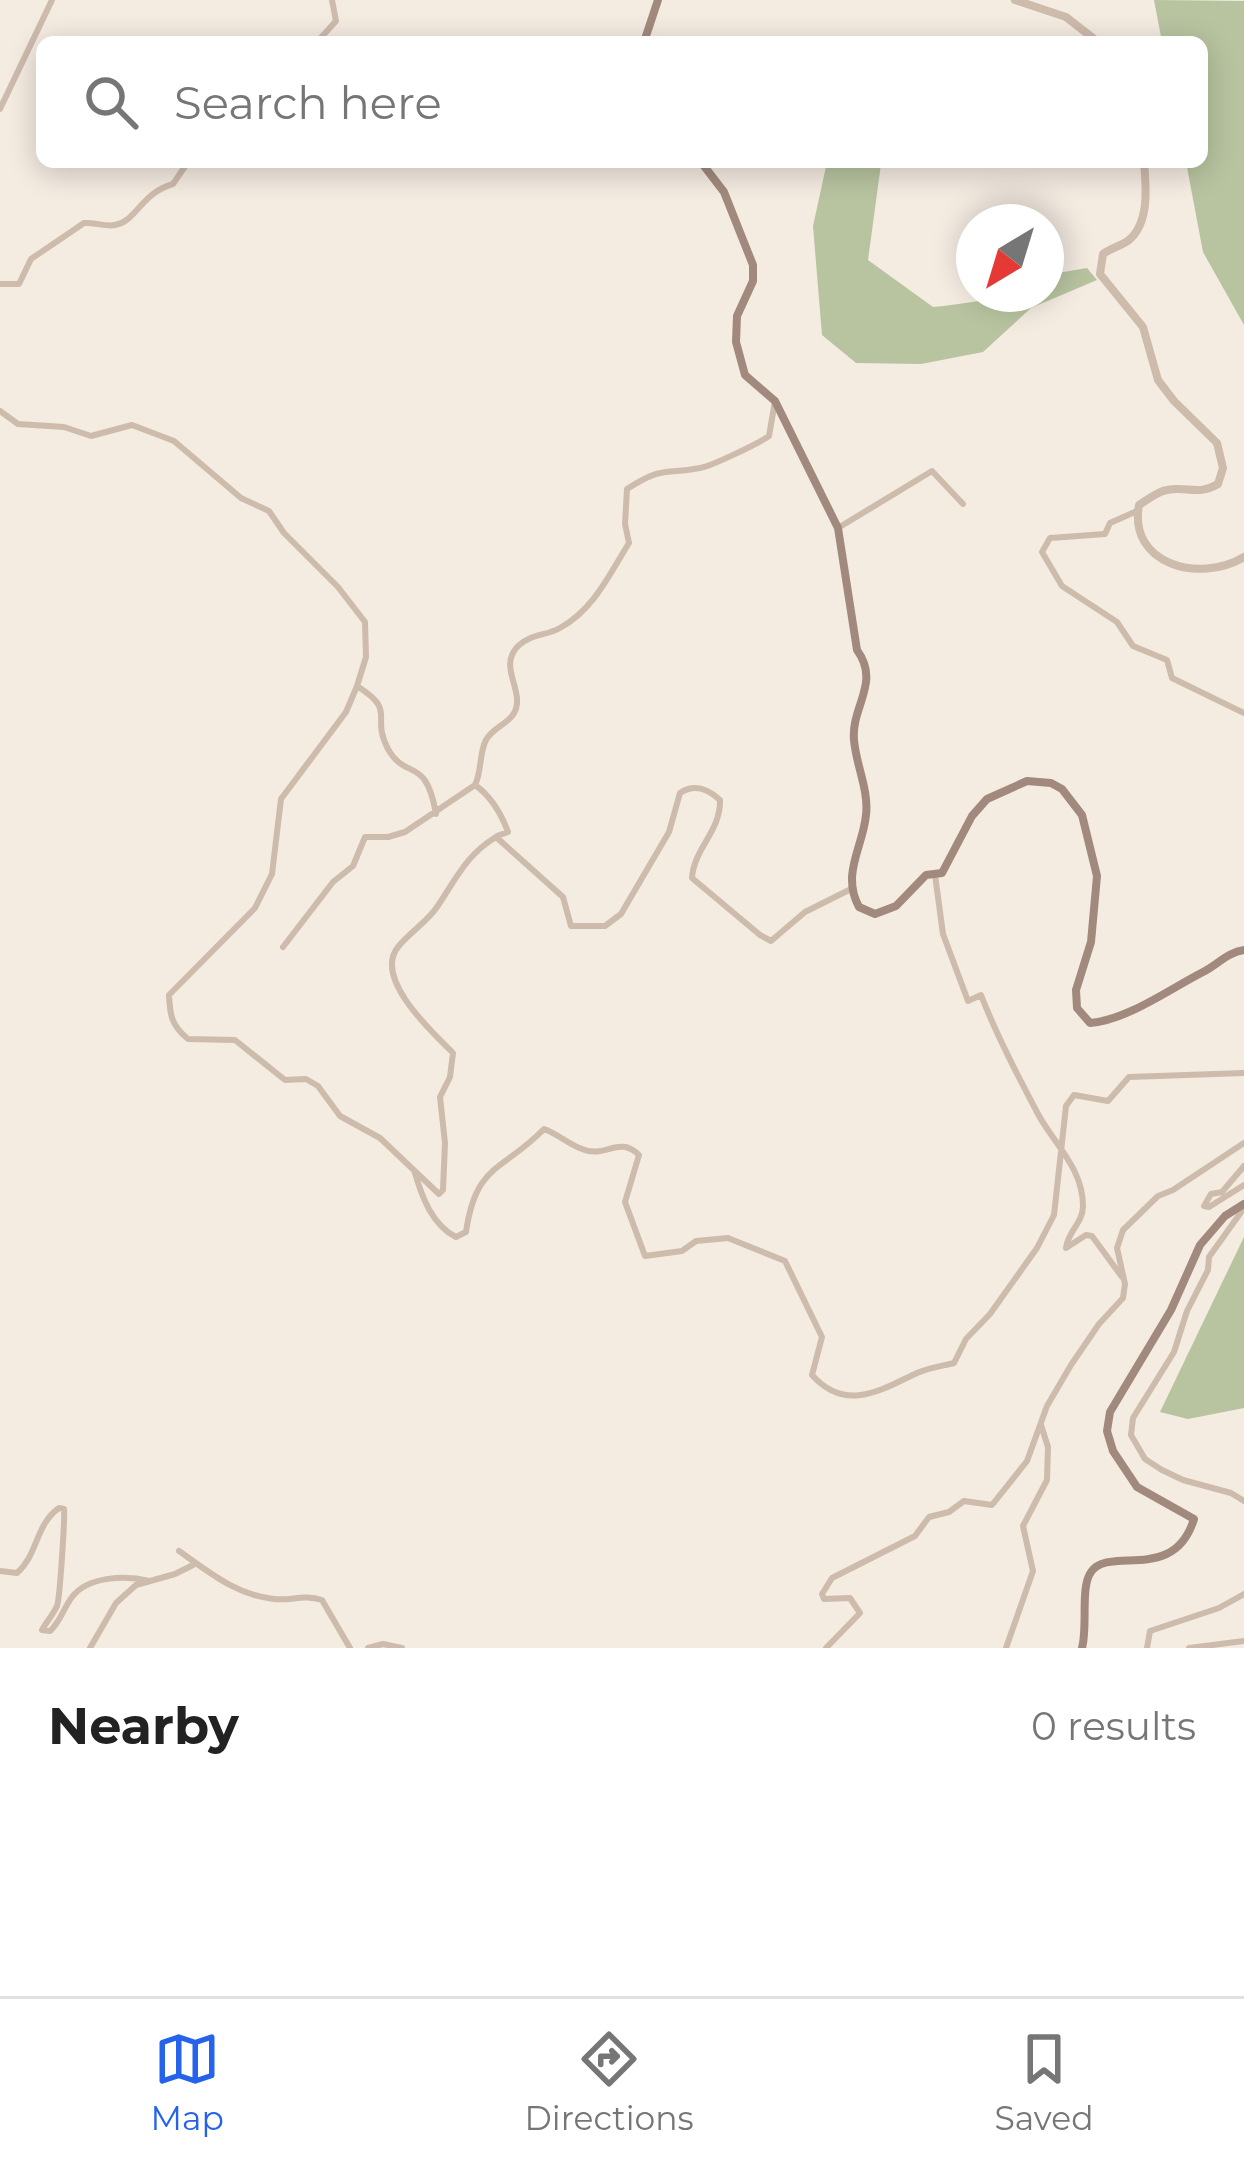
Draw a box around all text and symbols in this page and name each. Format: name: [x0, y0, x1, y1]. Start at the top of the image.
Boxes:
search box: [36, 36, 1208, 168]
icon: search: [78, 69, 144, 135]
text: Search here: [174, 75, 442, 130]
north arrow: [956, 204, 1064, 312]
text: Nearby: [48, 1695, 239, 1757]
text: 0 results: [1031, 1702, 1196, 1750]
tab: Map: [150, 2026, 224, 2138]
tab: Directions: [525, 2026, 694, 2138]
tab: Saved: [994, 2026, 1094, 2138]

